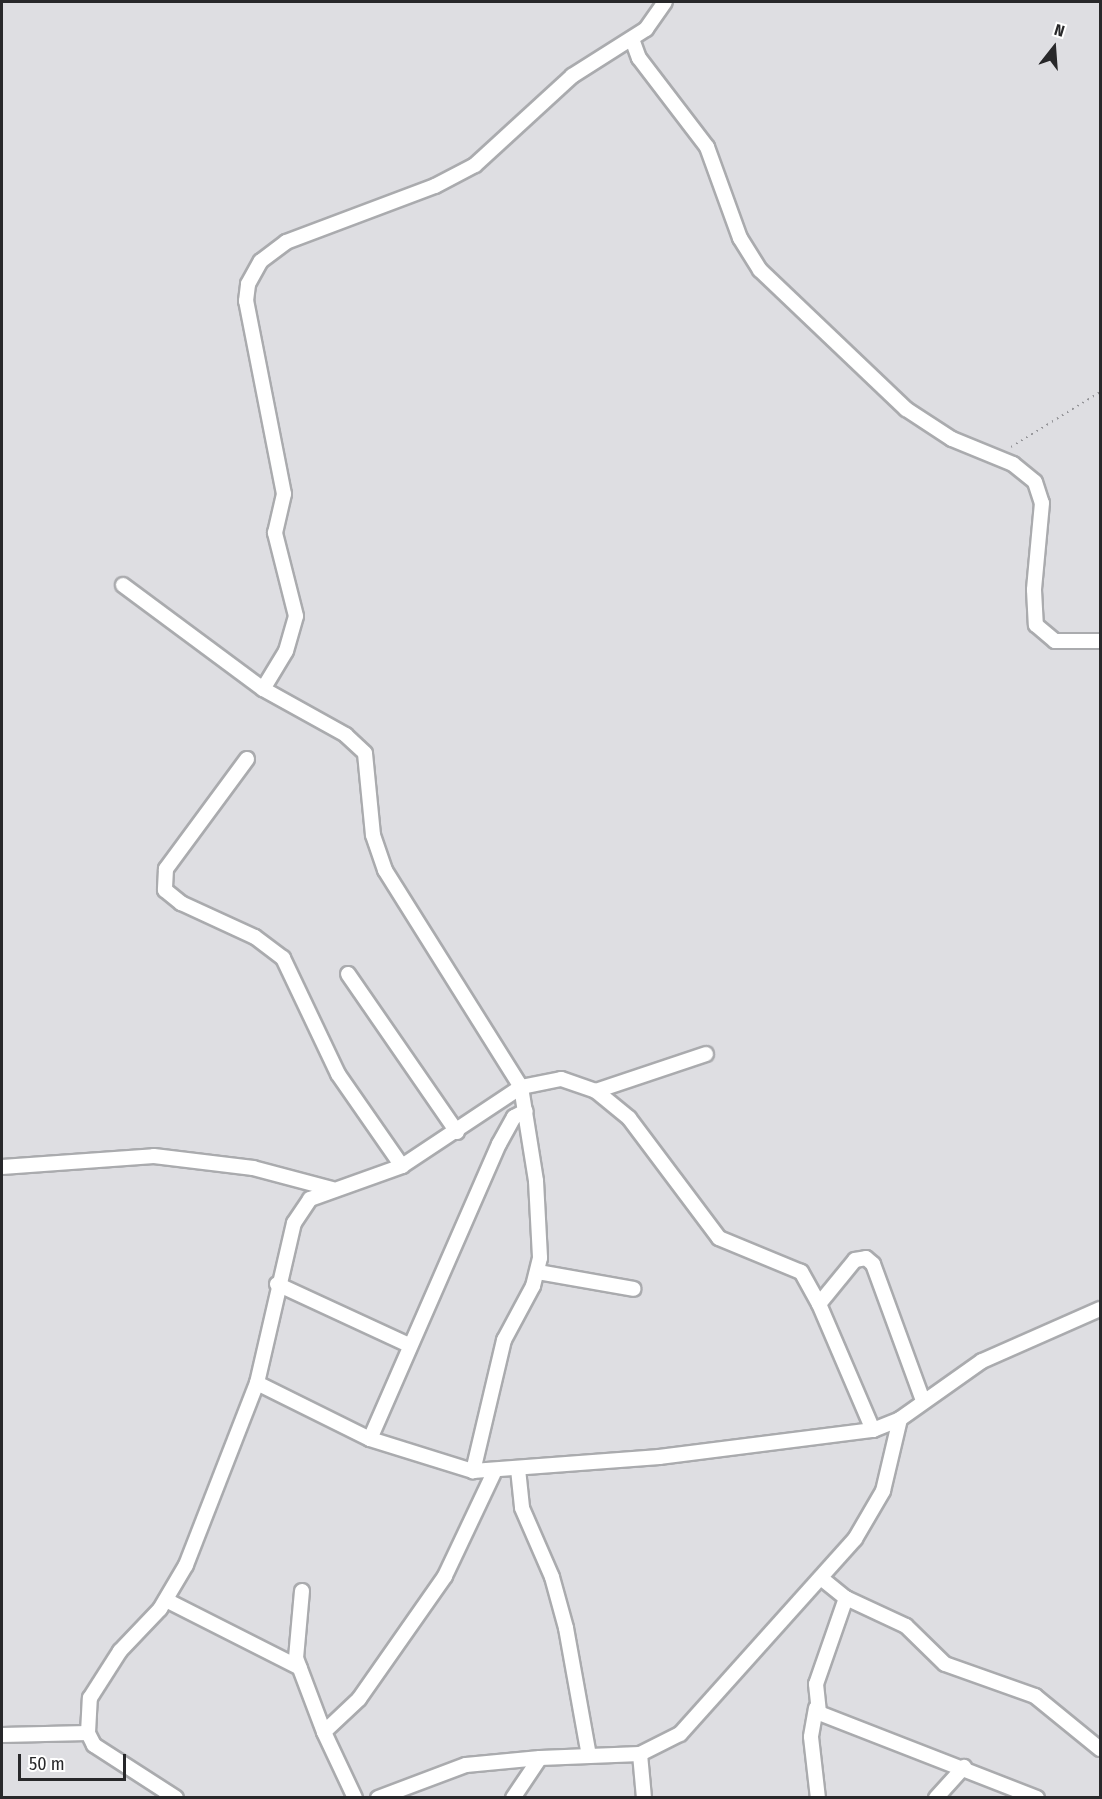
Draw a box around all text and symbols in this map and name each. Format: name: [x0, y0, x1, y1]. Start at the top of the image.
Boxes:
north arrow: [1024, 18, 1084, 78]
text: N: [1052, 20, 1067, 41]
scale bar: [21, 1742, 129, 1780]
text: 50 m: [29, 1753, 65, 1775]

